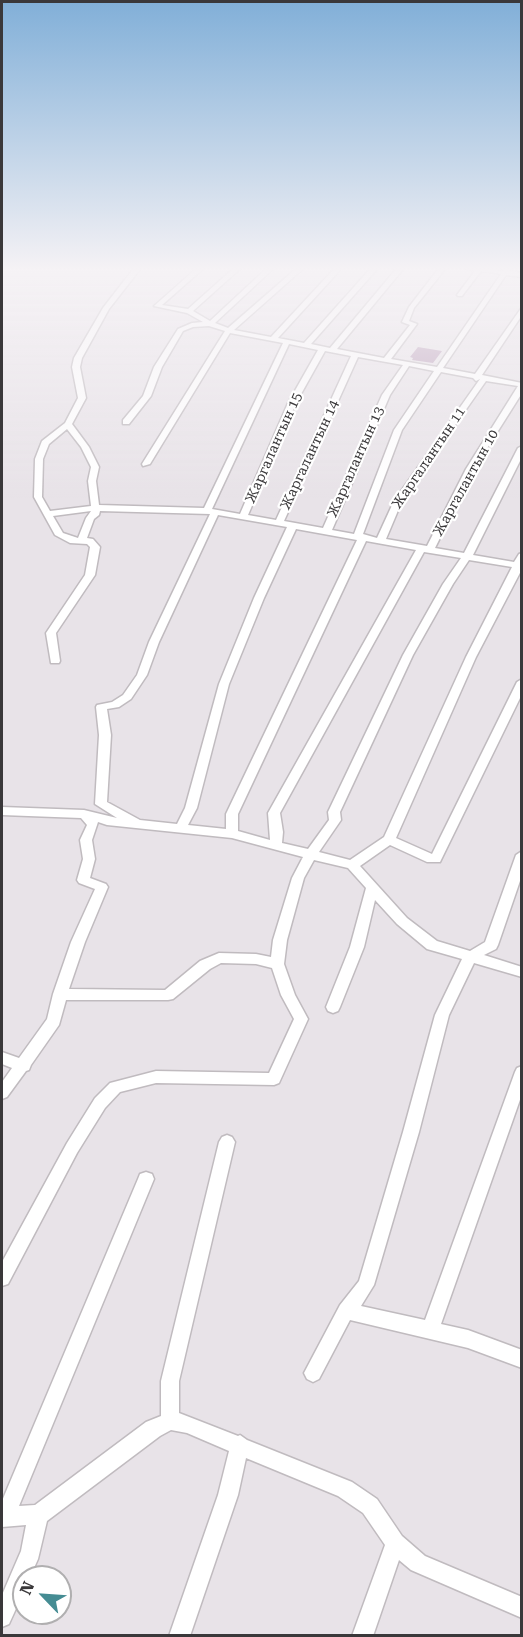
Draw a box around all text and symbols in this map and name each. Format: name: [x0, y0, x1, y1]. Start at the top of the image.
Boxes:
street label: Жаргалантын 15: [242, 390, 306, 506]
street label: Жаргалантын 14: [277, 397, 343, 513]
street label: Жаргалантын 13: [324, 404, 388, 520]
street label: Жаргалантын 11: [389, 404, 469, 512]
street label: Жаргалантын 10: [430, 427, 502, 539]
north arrow: [12, 1565, 72, 1625]
text: N: [16, 1578, 38, 1598]

